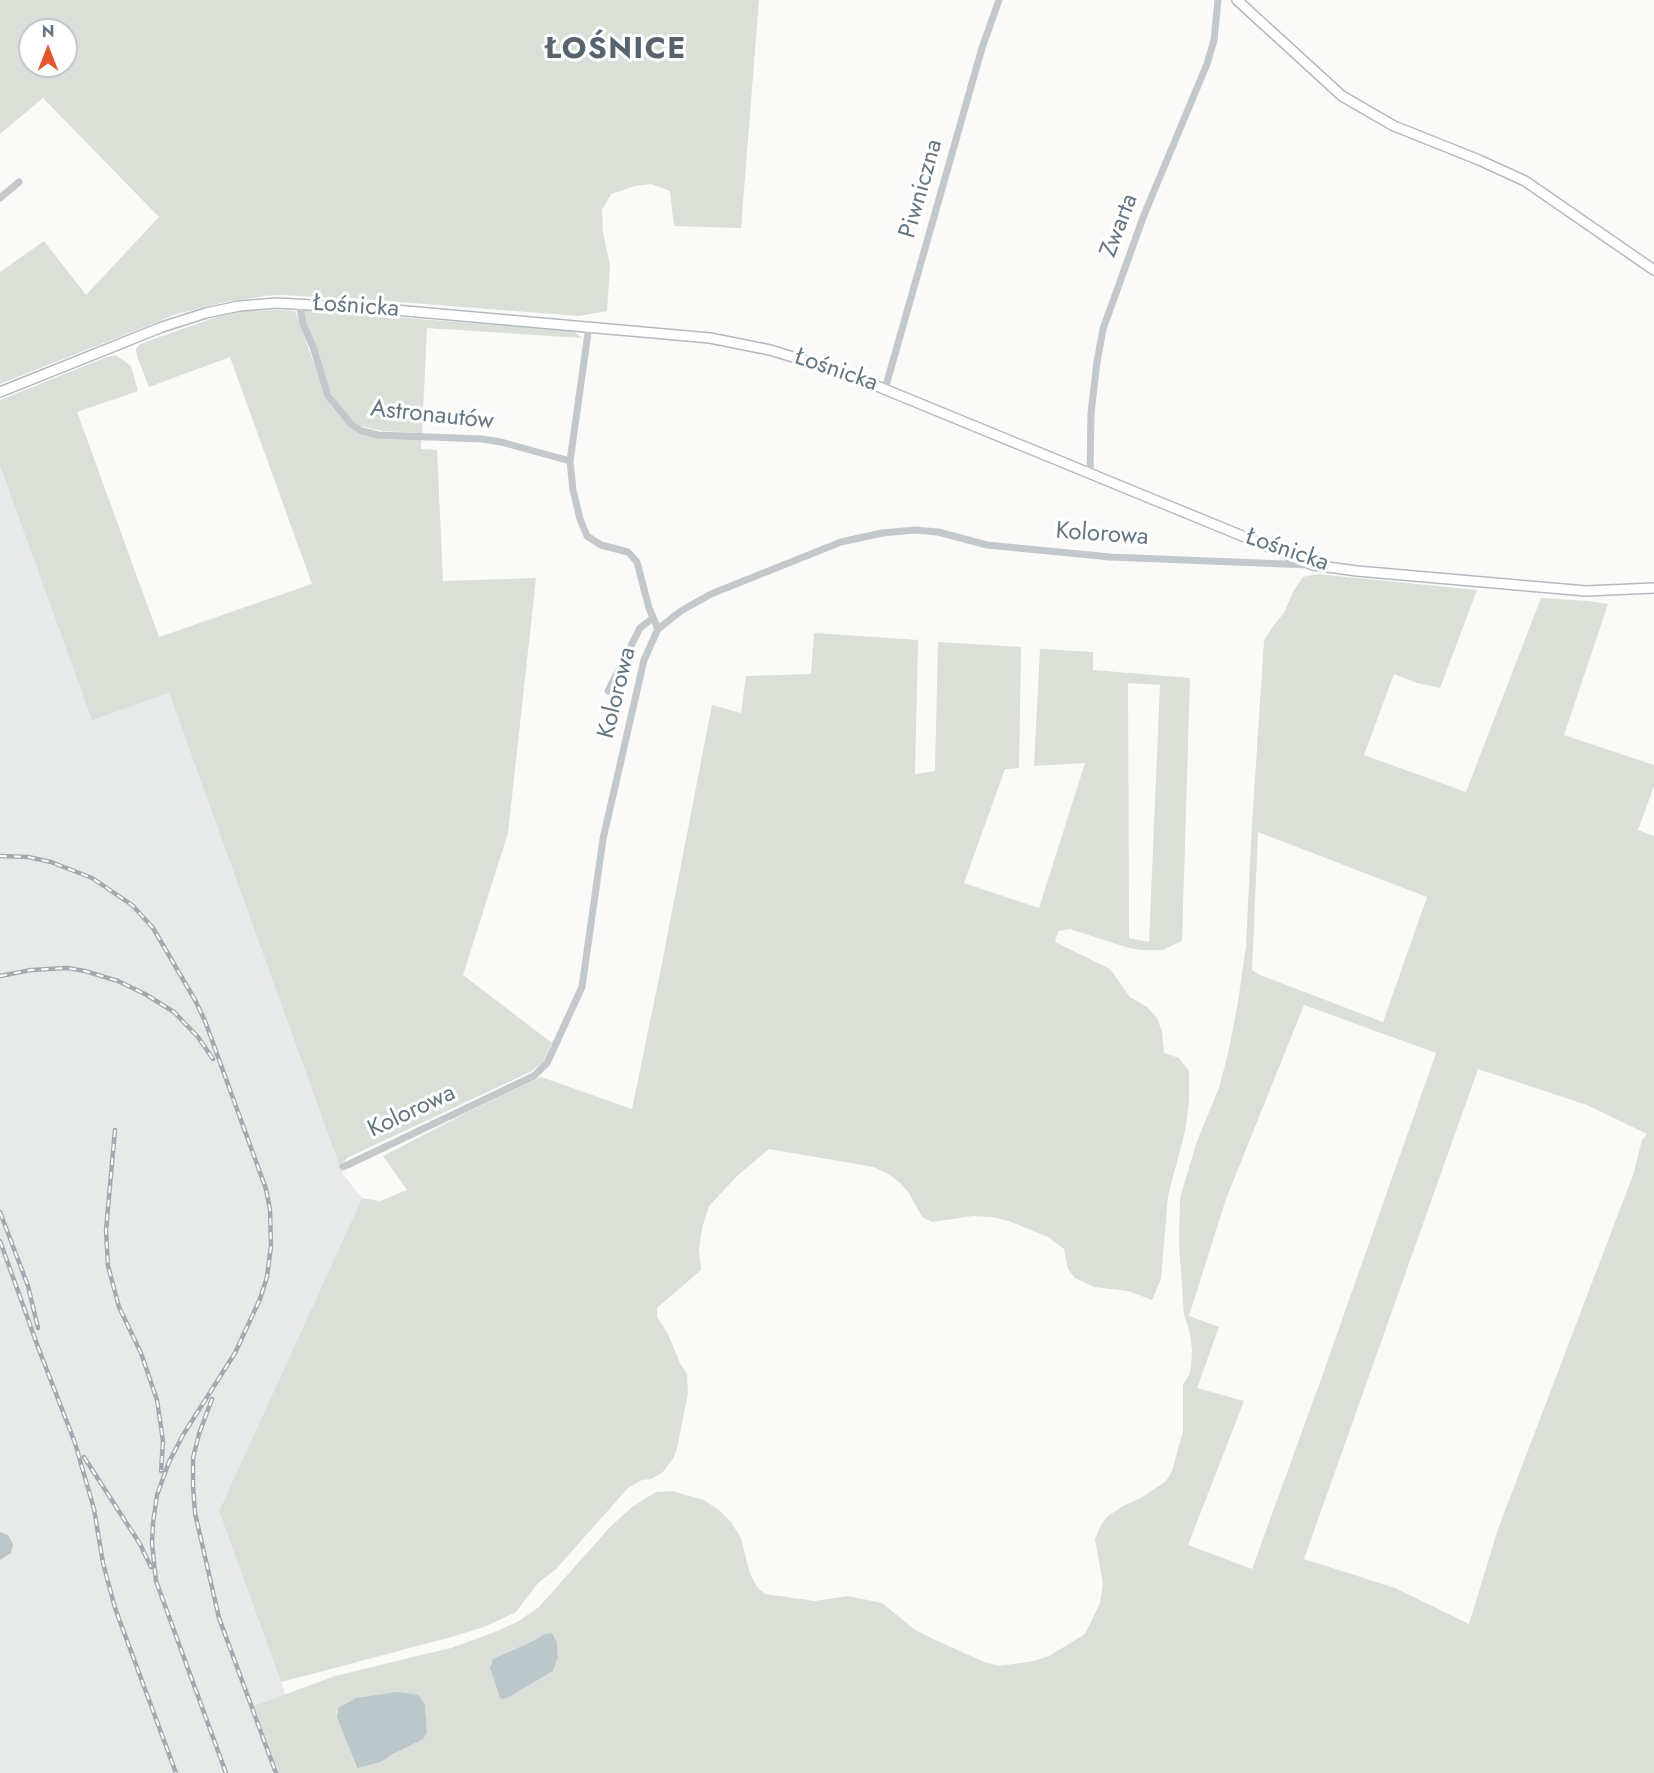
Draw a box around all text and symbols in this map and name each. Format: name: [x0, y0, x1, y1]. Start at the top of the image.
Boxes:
north arrow: [18, 18, 78, 78]
text: N: [42, 20, 54, 43]
district label: ŁOŚNICE: [545, 33, 687, 69]
street label: Piwniczna: [894, 136, 950, 242]
street label: Zwarta: [1095, 190, 1145, 262]
street label: Łośnicka: [312, 290, 400, 324]
street label: Łośnicka: [791, 343, 881, 399]
street label: Astronautów: [369, 395, 495, 437]
street label: Kolorowa: [1055, 517, 1149, 553]
street label: Łośnicka: [1242, 523, 1332, 579]
street label: Kolorowa: [593, 644, 643, 742]
street label: Kolorowa: [364, 1079, 460, 1145]

